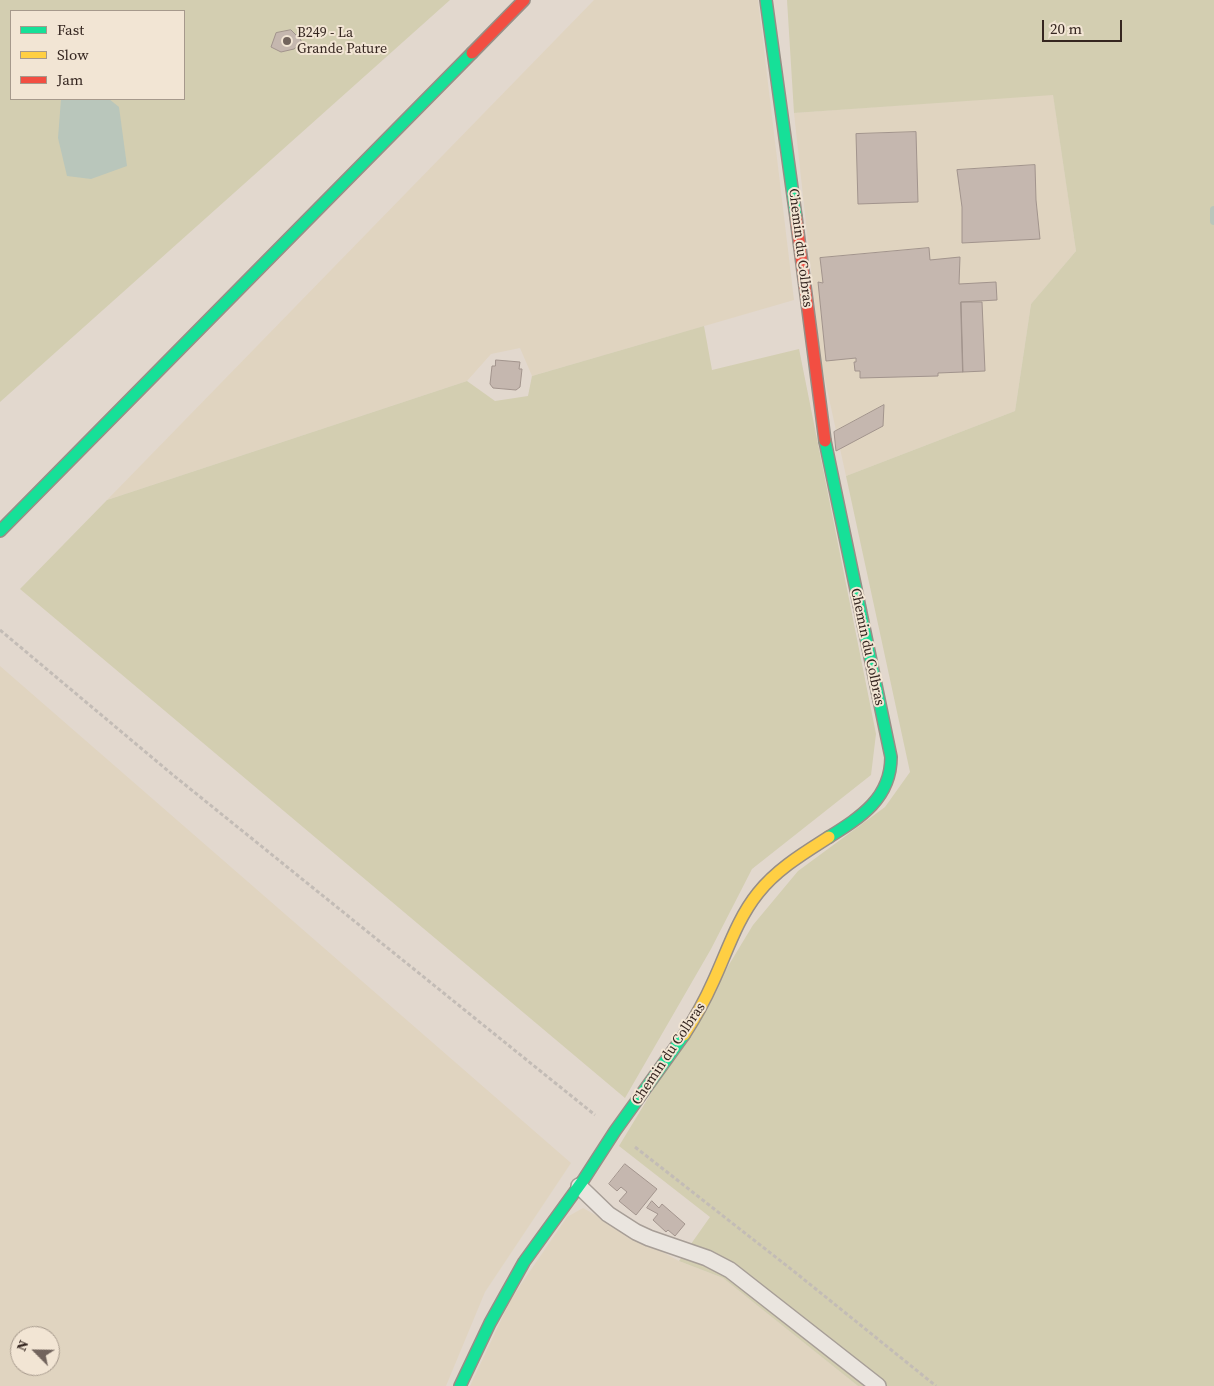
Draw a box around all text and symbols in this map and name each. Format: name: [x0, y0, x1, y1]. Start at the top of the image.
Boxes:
legend: [10, 10, 185, 100]
scale bar: [1044, 10, 1124, 42]
text: 20 m: [1050, 18, 1082, 39]
text: Fast: [57, 19, 84, 40]
place label: B249 - La Grande Pature: [297, 25, 387, 58]
marker: B249 - La Grande Pature: [281, 35, 293, 47]
text: Slow: [57, 44, 89, 65]
text: Jam: [57, 69, 83, 90]
street label: Chemin du Colbras: [784, 188, 816, 308]
street label: Chemin du Colbras: [846, 587, 888, 707]
street label: Chemin du Colbras: [629, 1000, 709, 1108]
north arrow: [10, 1326, 60, 1376]
text: N: [11, 1337, 33, 1354]

